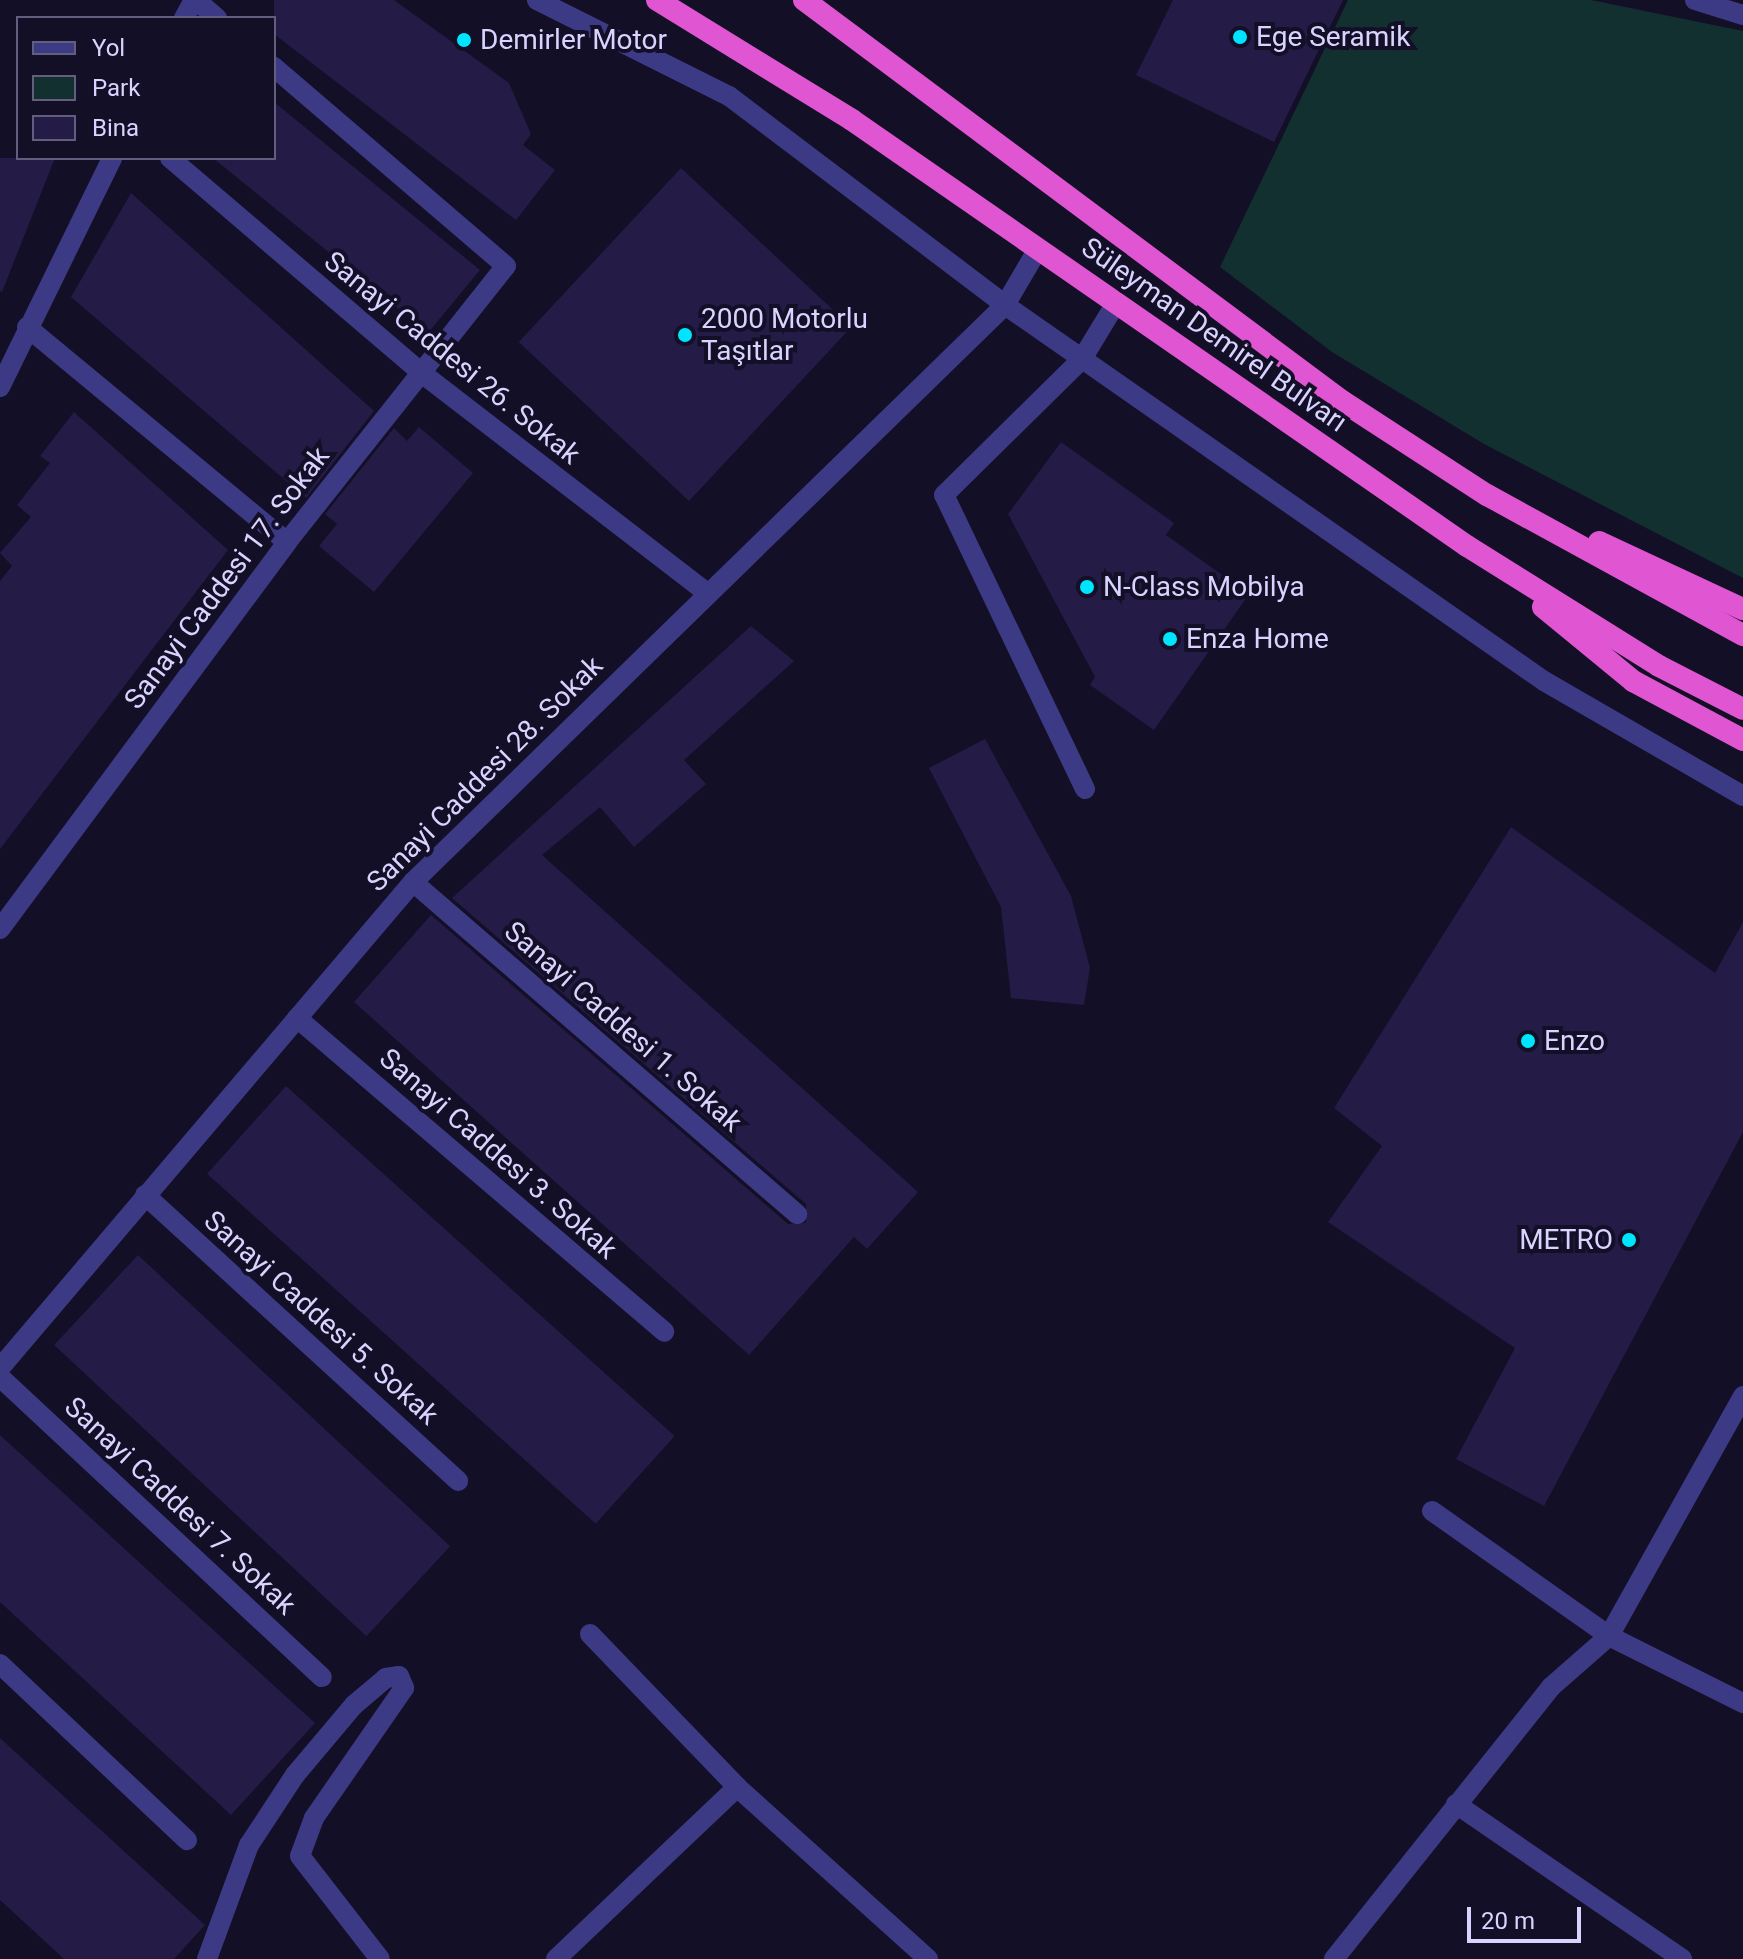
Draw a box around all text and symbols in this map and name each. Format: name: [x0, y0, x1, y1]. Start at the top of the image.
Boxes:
legend: [16, 16, 276, 160]
place label: Ege Seramik: [1256, 20, 1410, 54]
place label: Demirler Motor: [480, 23, 667, 57]
marker: Ege Seramik: [1231, 28, 1249, 46]
marker: Demirler Motor: [455, 31, 473, 49]
text: Yol: [92, 34, 125, 62]
text: Park: [92, 74, 140, 102]
text: Bina: [92, 114, 139, 142]
street label: Süleyman Demirel Bulvarı: [1075, 231, 1353, 439]
street label: Sanayi Caddesi 26. Sokak: [317, 244, 587, 472]
place label: 2000 Motorlu Taşıtlar: [701, 302, 868, 368]
marker: 2000 Motorlu Taşıtlar: [676, 326, 694, 344]
street label: Sanayi Caddesi 17. Sokak: [117, 440, 337, 716]
place label: N-Class Mobilya: [1103, 570, 1305, 604]
marker: N-Class Mobilya: [1078, 578, 1096, 596]
place label: Enza Home: [1186, 622, 1329, 656]
marker: Enza Home: [1161, 630, 1179, 648]
street label: Sanayi Caddesi 28. Sokak: [360, 649, 610, 899]
street label: Sanayi Caddesi 1. Sokak: [497, 915, 749, 1139]
place label: Enzo: [1544, 1024, 1605, 1058]
marker: Enzo: [1519, 1032, 1537, 1050]
street label: Sanayi Caddesi 3. Sokak: [372, 1042, 624, 1266]
street label: Sanayi Caddesi 5. Sokak: [197, 1204, 445, 1432]
place label: METRO: [1519, 1223, 1613, 1257]
marker: METRO: [1620, 1231, 1638, 1249]
street label: Sanayi Caddesi 7. Sokak: [57, 1390, 303, 1622]
scale bar: [1471, 1891, 1585, 1941]
text: 20 m: [1481, 1907, 1535, 1935]

